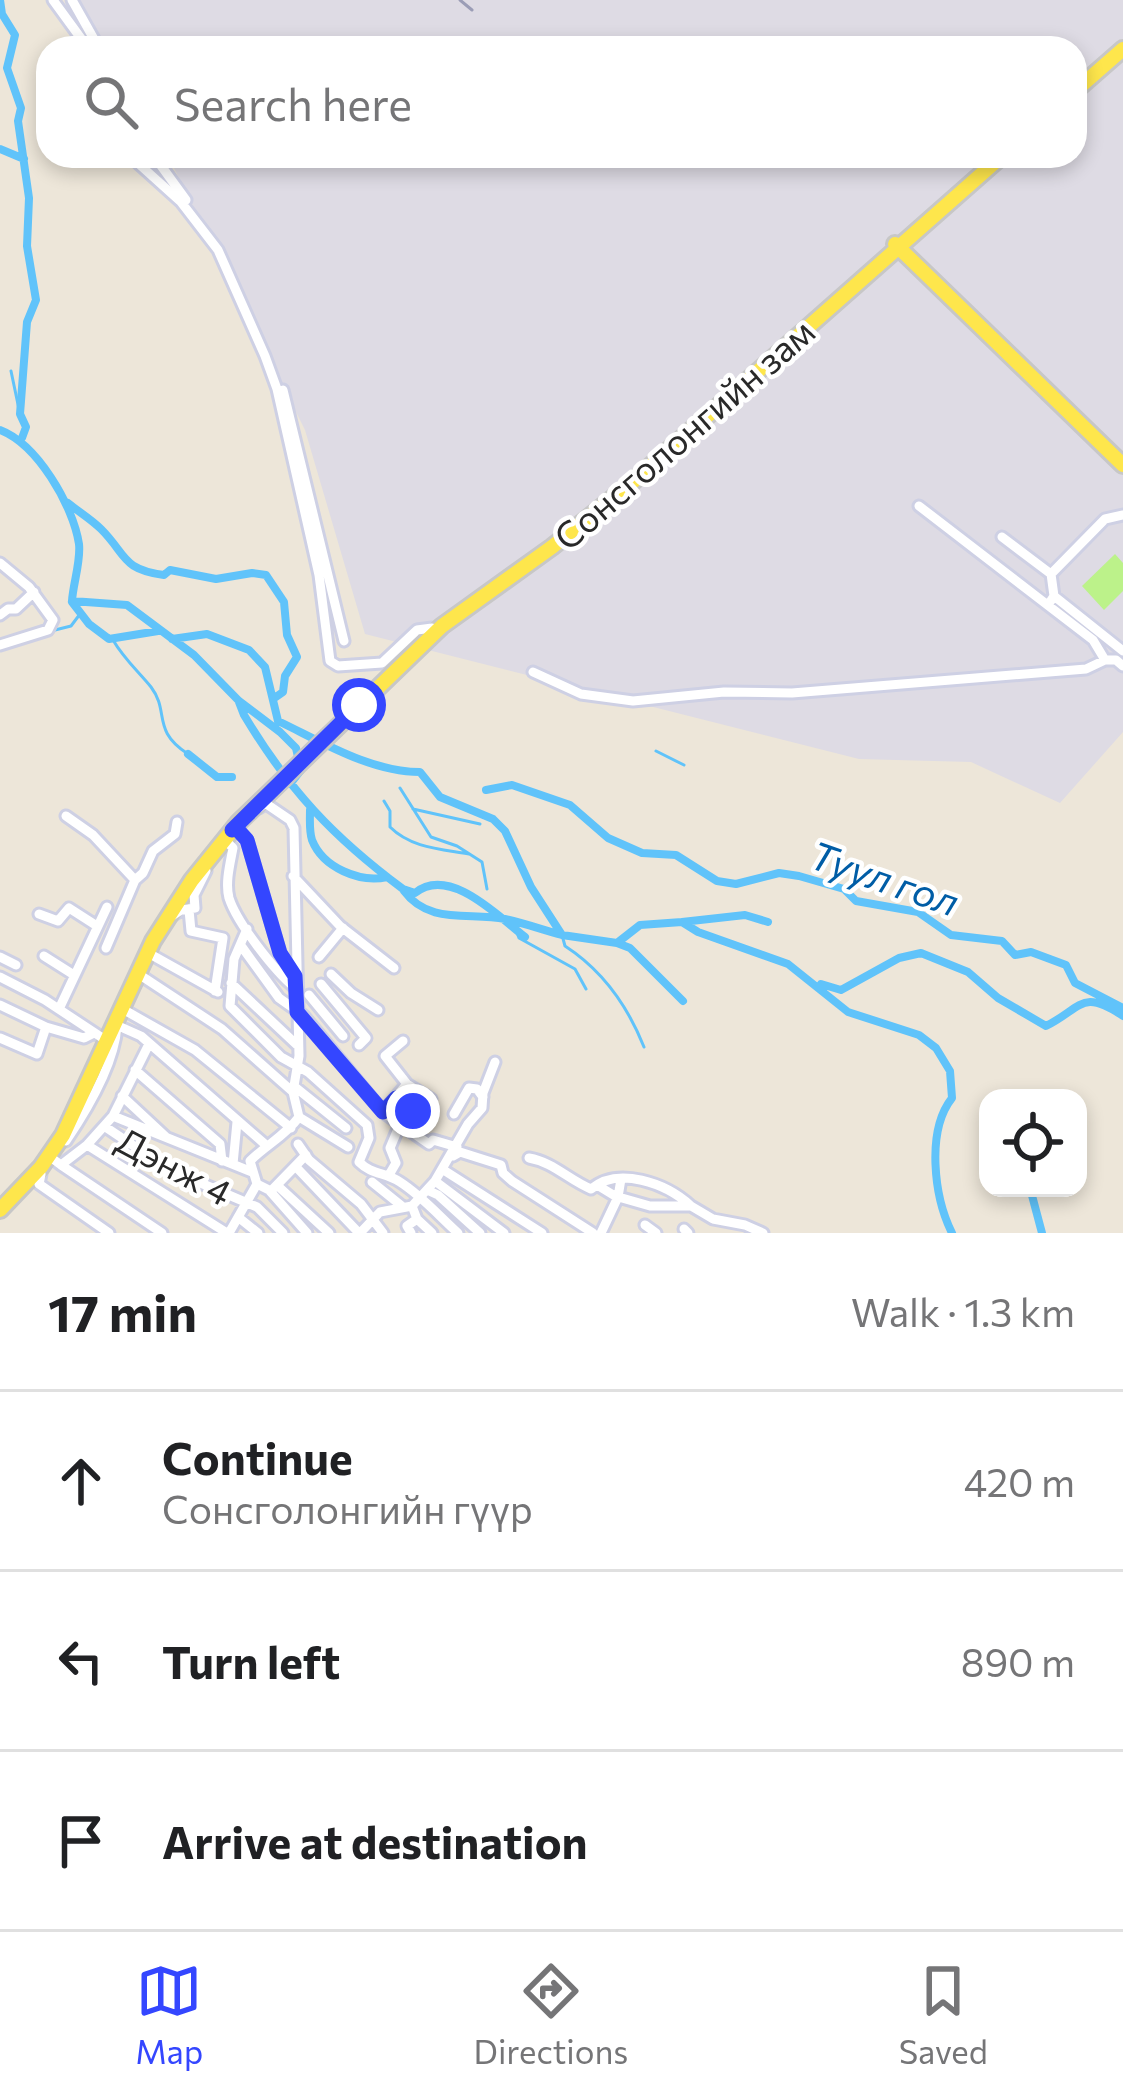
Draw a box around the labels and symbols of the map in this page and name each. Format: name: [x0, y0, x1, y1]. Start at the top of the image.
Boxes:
street label: Сонсголонгийн зам: [544, 308, 822, 558]
route start: [332, 678, 386, 732]
water label: Туул гол: [804, 829, 966, 925]
route end: [386, 1084, 440, 1138]
street label: Дэнж 4: [110, 1117, 240, 1213]

